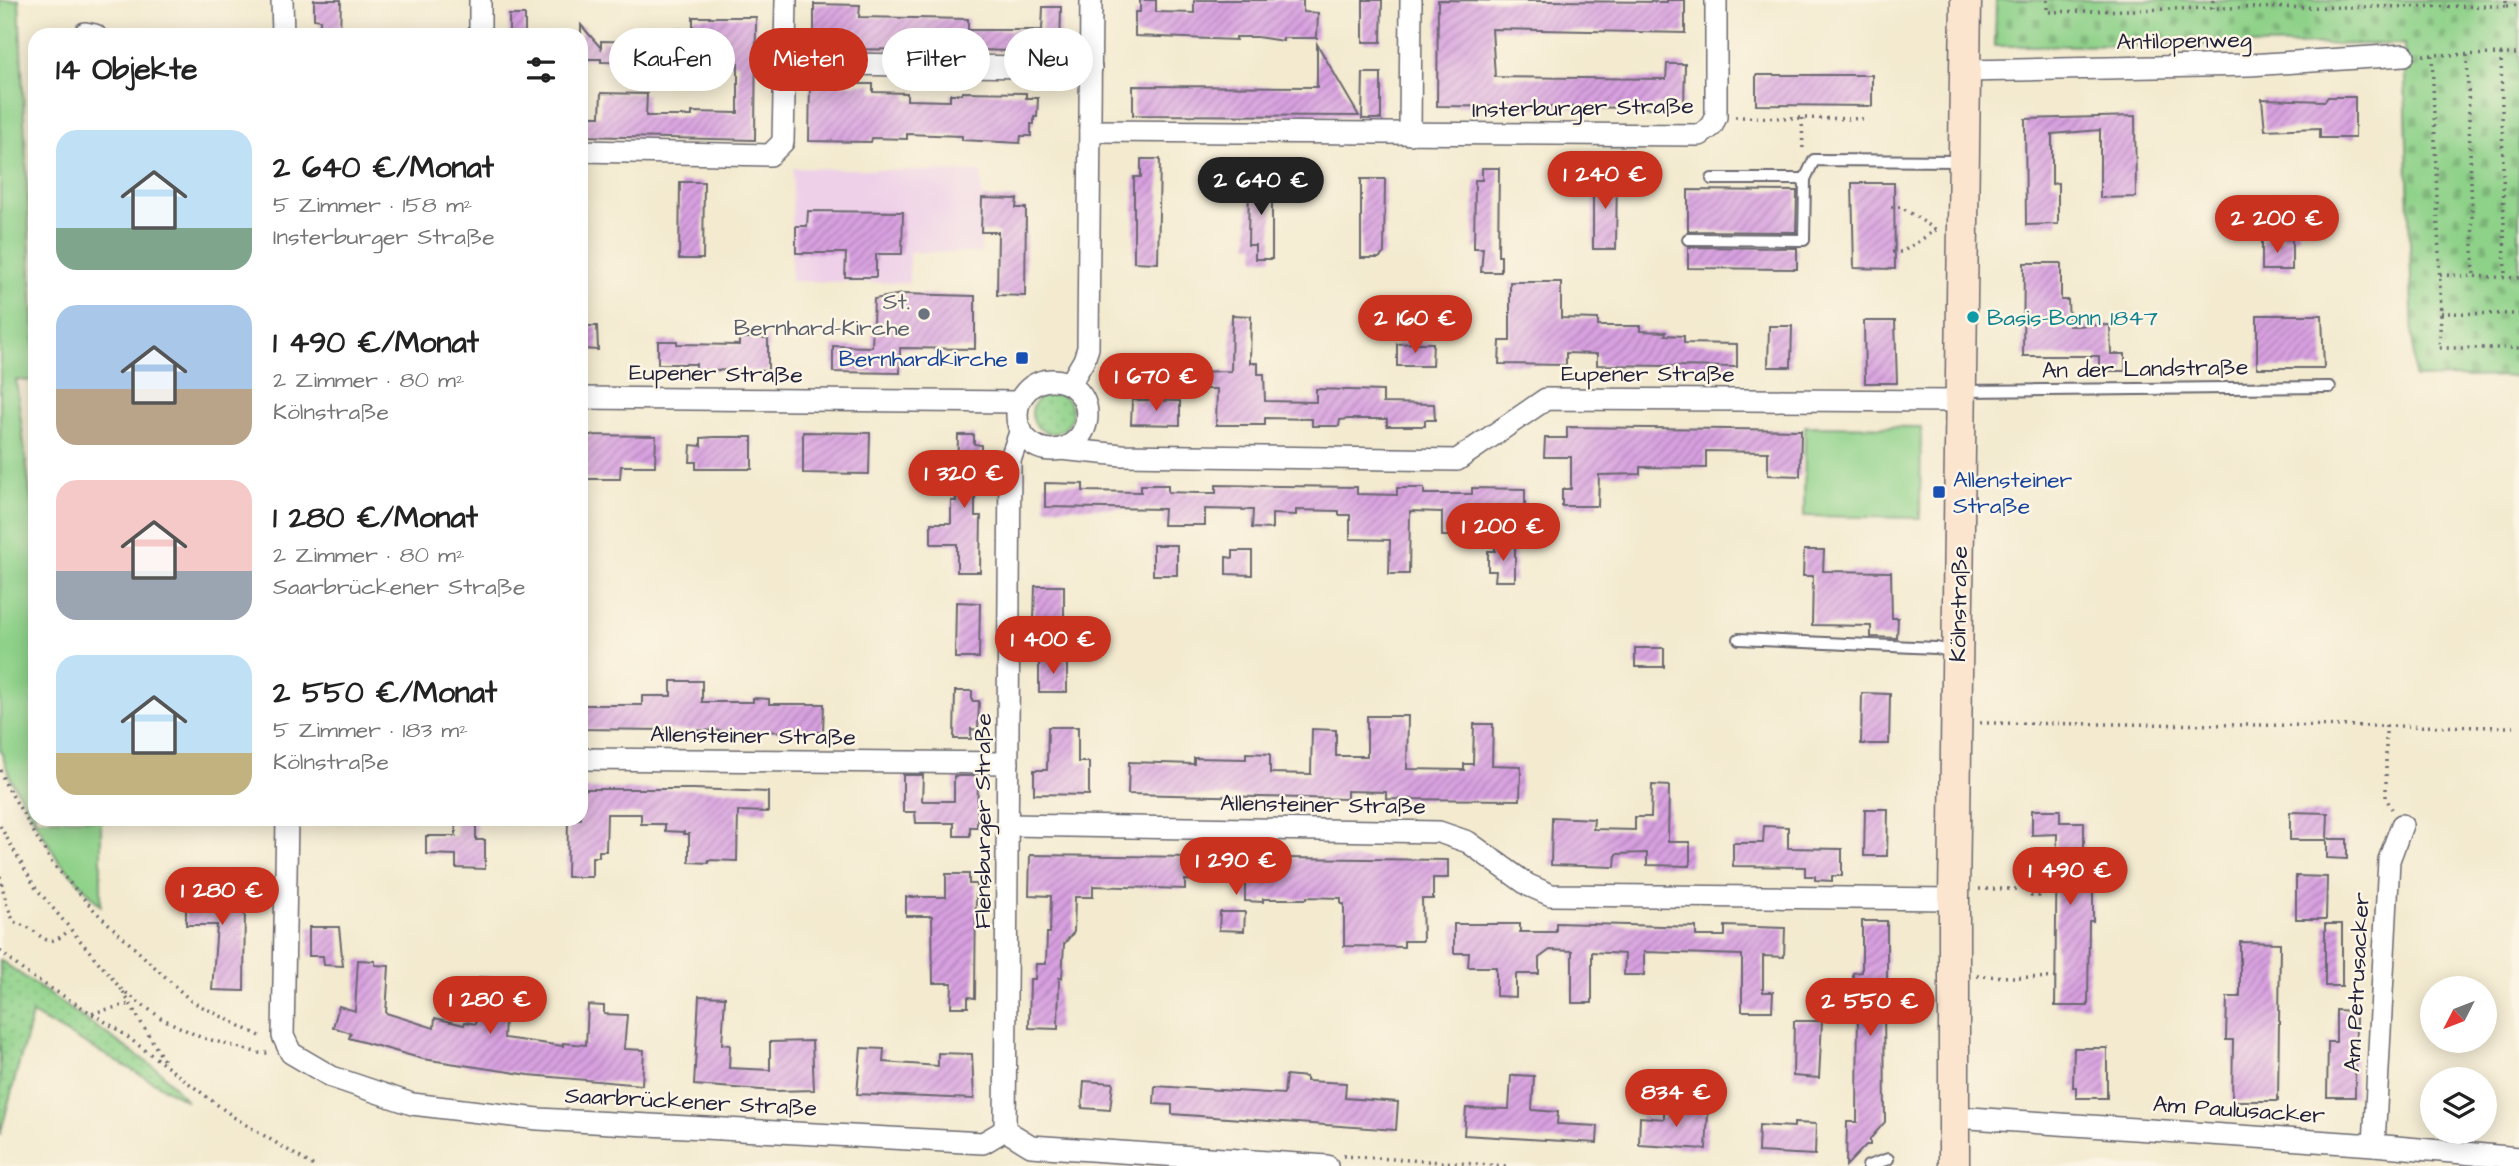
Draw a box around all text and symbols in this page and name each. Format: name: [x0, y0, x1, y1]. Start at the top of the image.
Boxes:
street label: Antilopenweg: [2116, 24, 2252, 59]
chip: Kaufen: [609, 28, 735, 91]
chip: Mieten: [749, 28, 868, 91]
chip: Filter: [882, 28, 990, 91]
chip: Neu: [1004, 28, 1093, 91]
text: 14 Objekte: [56, 49, 198, 91]
icon: filters: [522, 51, 560, 89]
street label: Insterburger Straße: [1472, 90, 1694, 127]
text: 2 640 €/Monat: [273, 147, 494, 189]
pin: 1 240 €: [1540, 152, 1670, 211]
icon: home: [112, 158, 196, 242]
pin: 2 640 €: [1196, 158, 1326, 217]
text: 1 240 €: [1564, 158, 1646, 190]
text: 2 640 €: [1214, 164, 1308, 196]
text: 5 Zimmer · 158 m²: [273, 189, 472, 221]
pin: 2 200 €: [2212, 196, 2342, 255]
text: 2 200 €: [2231, 202, 2323, 234]
text: Insterburger Straße: [273, 221, 495, 253]
place label: St. Bernhard-Kirche: [734, 286, 910, 344]
pin: 2 160 €: [1350, 296, 1480, 355]
text: 2 160 €: [1374, 302, 1456, 334]
place label: Basis-Bonn 1847: [1987, 302, 2158, 334]
marker: St. Bernhard-Kirche: [916, 306, 932, 322]
marker: Basis-Bonn 1847: [1965, 309, 1981, 325]
text: 1 490 €/Monat: [273, 322, 479, 364]
icon: home: [112, 333, 196, 417]
place label: Bernhardkirche: [839, 343, 1008, 375]
marker: Bernhardkirche: [1014, 350, 1030, 366]
street label: An der Landstraße: [2041, 351, 2249, 387]
pin: 1 670 €: [1091, 354, 1221, 413]
street label: Eupener Straße: [629, 356, 803, 392]
street label: Eupener Straße: [1561, 358, 1735, 390]
text: 1 670 €: [1115, 360, 1197, 392]
text: 2 Zimmer · 80 m²: [273, 364, 465, 396]
text: Kölnstraße: [273, 396, 389, 428]
pin: 1 320 €: [899, 450, 1029, 510]
text: 1 320 €: [924, 457, 1004, 489]
place label: Allensteiner Straße: [1953, 464, 2073, 522]
marker: Allensteiner Straße: [1931, 484, 1947, 500]
text: 1 280 €/Monat: [273, 497, 478, 539]
pin: 1 200 €: [1438, 504, 1568, 563]
icon: home: [112, 508, 196, 592]
text: 1 200 €: [1462, 510, 1544, 542]
text: 2 Zimmer · 80 m²: [273, 539, 465, 571]
street label: Kölnstraße: [1942, 546, 1976, 662]
text: Saarbrückener Straße: [273, 571, 525, 603]
pin: 1 400 €: [988, 616, 1118, 676]
text: 1 400 €: [1011, 623, 1095, 655]
text: 2 550 €/Monat: [273, 672, 497, 714]
icon: home: [112, 683, 196, 767]
street label: Flensburger Straße: [967, 713, 1000, 929]
text: 5 Zimmer · 183 m²: [273, 714, 468, 746]
street label: Allensteiner Straße: [650, 718, 856, 754]
text: Kölnstraße: [273, 746, 389, 778]
street label: Allensteiner Straße: [1220, 787, 1426, 823]
pin: 1 290 €: [1171, 838, 1301, 897]
text: 1 290 €: [1196, 844, 1276, 876]
pin: 1 490 €: [2005, 848, 2135, 907]
text: 1 490 €: [2029, 854, 2111, 886]
pin: 1 280 €: [157, 867, 287, 927]
text: 1 280 €: [181, 874, 263, 906]
street label: Am Petrusacker: [2336, 891, 2378, 1073]
pin: 1 280 €: [425, 976, 555, 1036]
north arrow: [2420, 976, 2497, 1054]
map controls: [2420, 976, 2497, 1144]
pin: 2 550 €: [1805, 978, 1935, 1038]
text: 1 280 €: [449, 983, 531, 1015]
text: 2 550 €: [1822, 985, 1918, 1017]
button: layers: [2420, 1067, 2497, 1144]
pin: 834 €: [1627, 1070, 1725, 1129]
text: 834 €: [1641, 1076, 1711, 1108]
street label: Saarbrückener Straße: [564, 1079, 818, 1125]
street label: Am Paulusacker: [2152, 1088, 2326, 1132]

